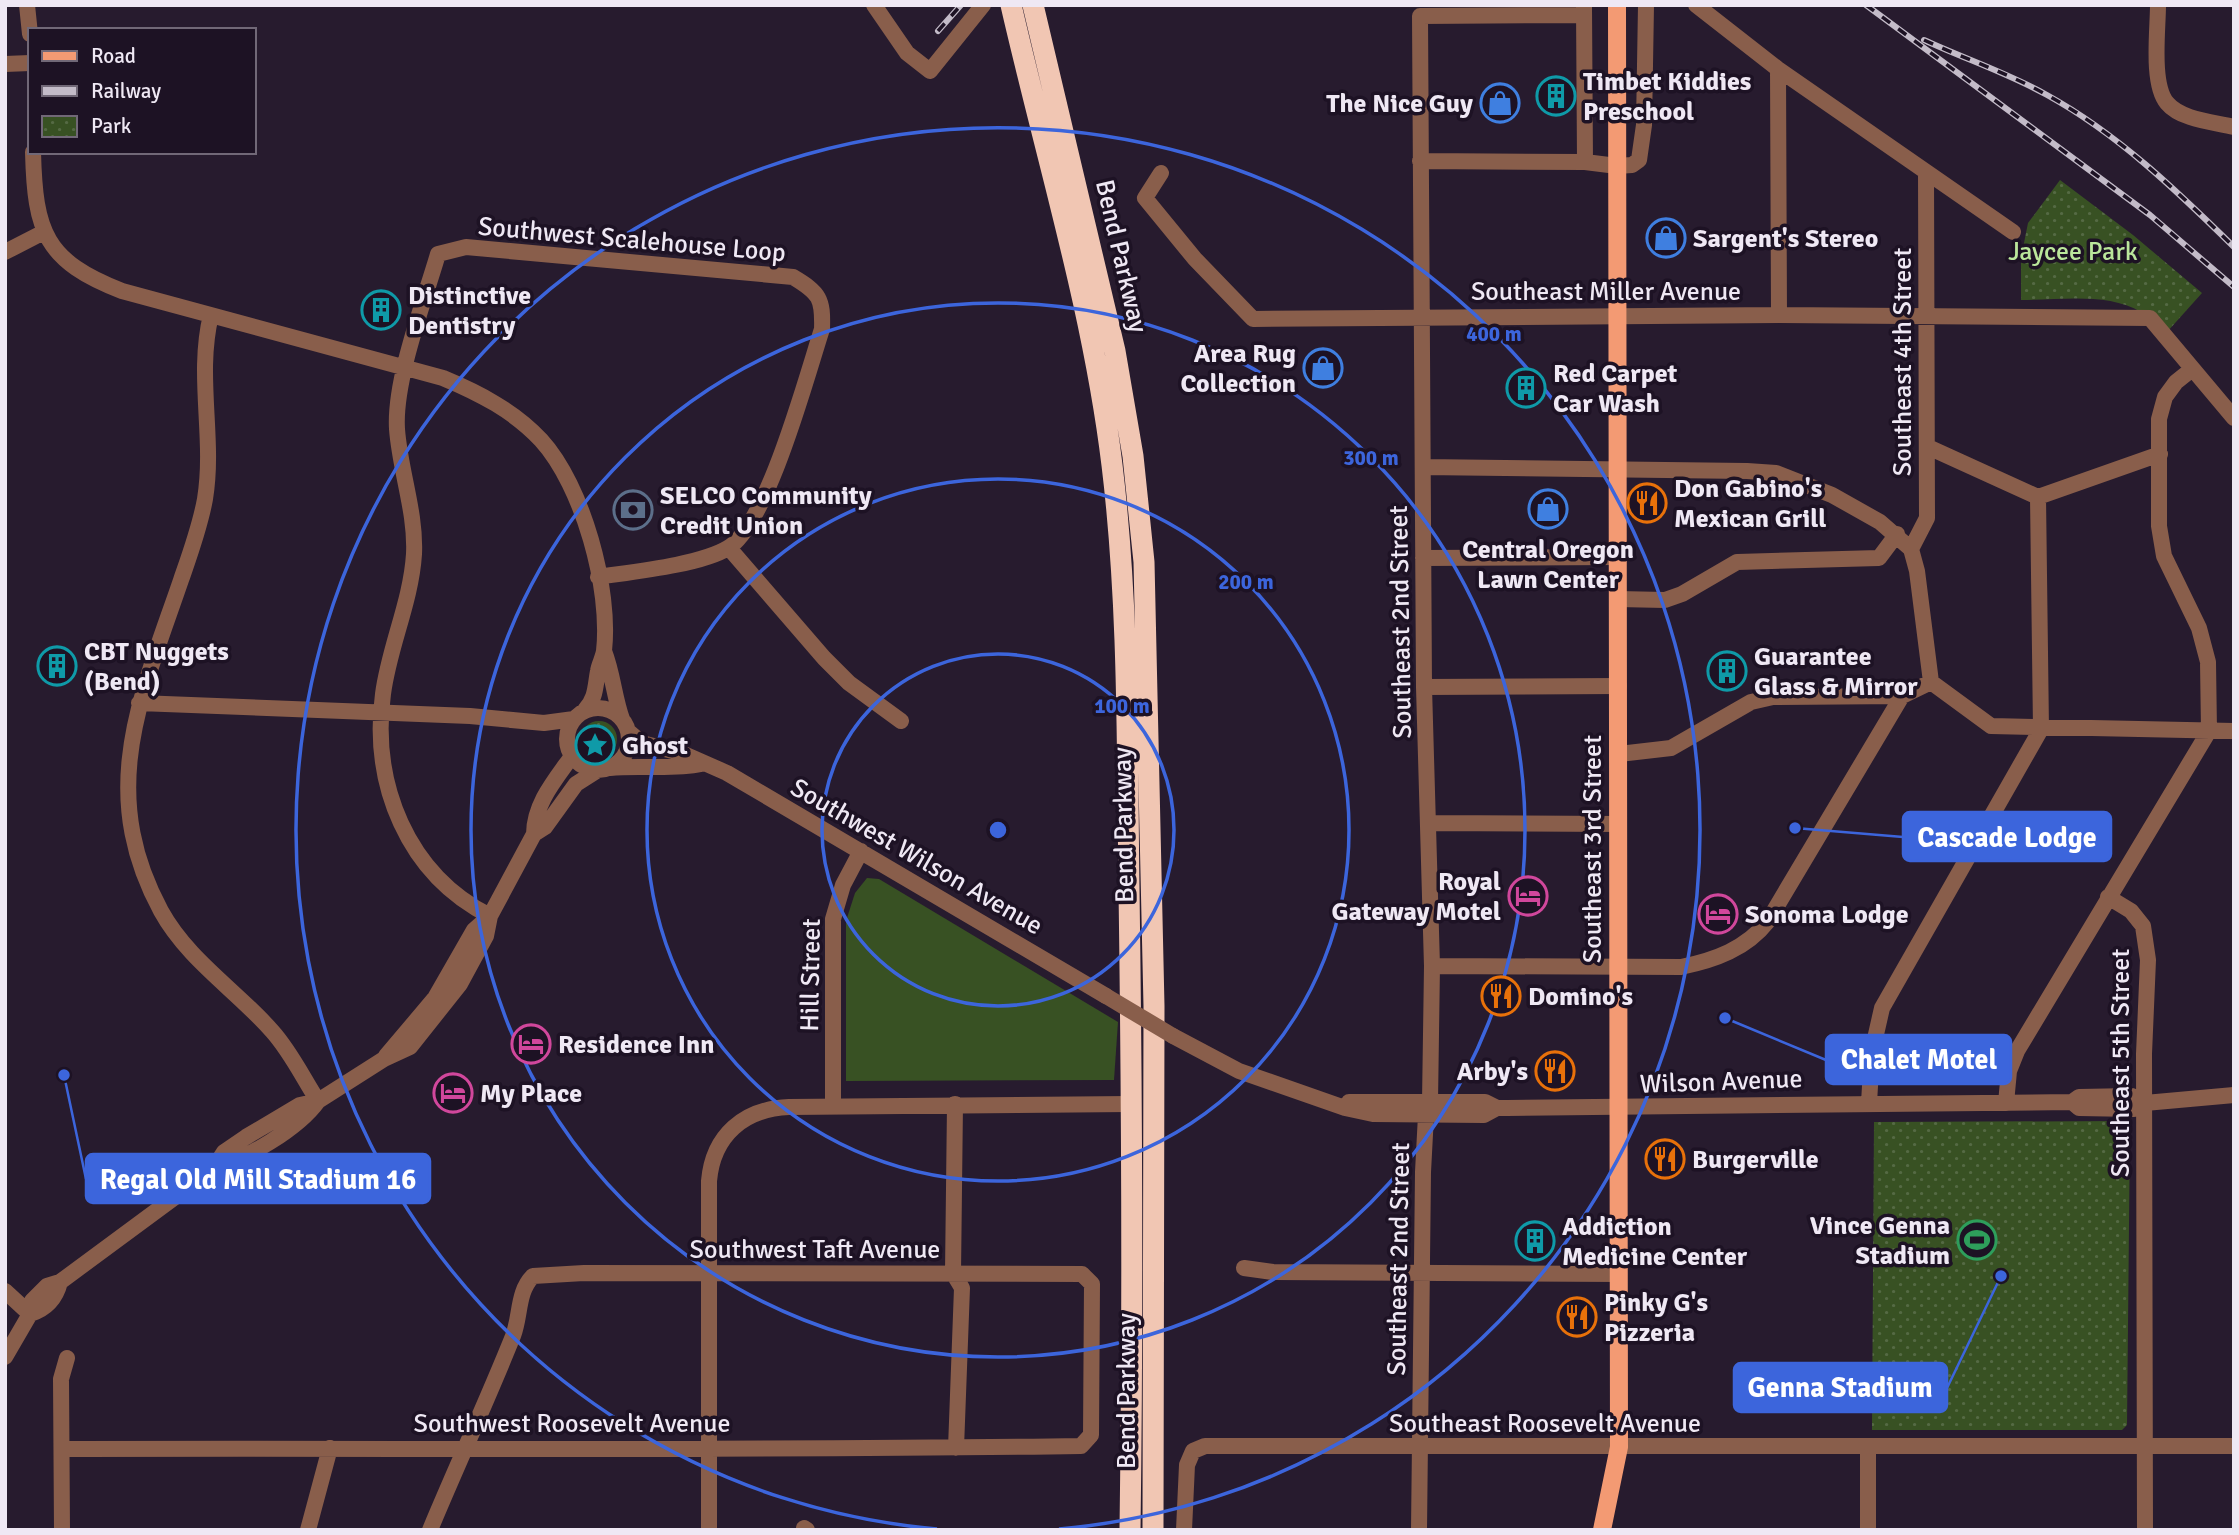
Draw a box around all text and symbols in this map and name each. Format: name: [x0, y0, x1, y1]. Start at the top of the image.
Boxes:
legend: [28, 28, 256, 154]
text: Road: [91, 43, 136, 69]
place label: Timbet Kiddies Preschool: [1583, 66, 1751, 128]
building icon: Timbet Kiddies Preschool: [1535, 75, 1577, 117]
text: Railway: [91, 78, 161, 104]
shop icon: The Nice Guy: [1479, 82, 1521, 124]
place label: The Nice Guy: [1326, 88, 1473, 120]
text: Park: [91, 113, 132, 139]
street label: Bend Parkway: [1088, 177, 1154, 336]
street label: Southwest Scalehouse Loop: [477, 211, 787, 269]
shop icon: Sargent's Stereo: [1645, 217, 1687, 259]
place label: Sargent's Stereo: [1693, 223, 1878, 255]
park label: Jaycee Park: [2008, 236, 2138, 268]
street label: Southeast 4th Street: [1887, 248, 1919, 476]
street label: Southeast Miller Avenue: [1471, 276, 1741, 308]
place label: Distinctive Dentistry: [408, 280, 531, 342]
building icon: Distinctive Dentistry: [360, 289, 402, 331]
text: 400 m: [1466, 321, 1522, 347]
place label: Area Rug Collection: [1180, 338, 1296, 400]
shop icon: Area Rug Collection: [1302, 347, 1344, 389]
place label: Red Carpet Car Wash: [1553, 358, 1678, 420]
building icon: Red Carpet Car Wash: [1505, 367, 1547, 409]
text: 300 m: [1343, 445, 1399, 471]
place label: Don Gabino's Mexican Grill: [1674, 473, 1826, 535]
place label: SELCO Community Credit Union: [660, 480, 872, 542]
restaurant icon: Don Gabino's Mexican Grill: [1626, 482, 1668, 524]
shop icon: Central Oregon Lawn Center: [1527, 488, 1569, 530]
bank icon: SELCO Community Credit Union: [612, 489, 654, 531]
street label: Southeast 2nd Street: [1383, 505, 1419, 739]
place label: Central Oregon Lawn Center: [1462, 534, 1634, 596]
text: 200 m: [1218, 569, 1274, 595]
place label: CBT Nuggets (Bend): [84, 636, 229, 698]
place label: Guarantee Glass & Mirror: [1754, 641, 1918, 703]
building icon: CBT Nuggets (Bend): [36, 645, 78, 687]
building icon: Guarantee Glass & Mirror: [1706, 650, 1748, 692]
text: 100 m: [1094, 693, 1150, 719]
place icon: Ghost: [574, 724, 616, 766]
place label: Ghost: [622, 730, 688, 762]
street label: Southeast 3rd Street: [1577, 735, 1609, 963]
street label: Bend Parkway: [1107, 747, 1141, 903]
street label: Southwest Wilson Avenue: [785, 772, 1048, 942]
callout: Cascade Lodge: [1903, 812, 2111, 861]
centre of rings: [986, 818, 1010, 842]
text: Cascade Lodge: [1917, 821, 2097, 855]
place label: Royal Gateway Motel: [1332, 866, 1501, 928]
hotel icon: Royal Gateway Motel: [1507, 875, 1549, 917]
hotel icon: Sonoma Lodge: [1697, 893, 1739, 935]
place label: Sonoma Lodge: [1745, 899, 1909, 931]
street label: Hill Street: [794, 918, 828, 1032]
street label: Southeast 5th Street: [2105, 949, 2137, 1177]
restaurant icon: Domino's: [1480, 975, 1522, 1017]
place label: Domino's: [1528, 981, 1633, 1013]
hotel icon: Residence Inn: [510, 1023, 552, 1065]
place label: Residence Inn: [558, 1029, 714, 1061]
callout: Chalet Motel: [1826, 1035, 2011, 1084]
text: Chalet Motel: [1841, 1043, 1997, 1077]
restaurant icon: Arby's: [1534, 1050, 1576, 1092]
place label: Arby's: [1457, 1056, 1528, 1088]
street label: Wilson Avenue: [1639, 1063, 1803, 1101]
hotel icon: My Place: [432, 1072, 474, 1114]
place label: My Place: [480, 1078, 582, 1110]
restaurant icon: Burgerville: [1644, 1138, 1686, 1180]
street label: Southeast 2nd Street: [1381, 1142, 1417, 1376]
place label: Burgerville: [1692, 1144, 1819, 1176]
callout: Regal Old Mill Stadium 16: [86, 1154, 430, 1203]
text: Regal Old Mill Stadium 16: [100, 1163, 416, 1197]
place label: Vince Genna Stadium: [1810, 1210, 1950, 1272]
place label: Addiction Medicine Center: [1562, 1211, 1748, 1273]
sports icon: Vince Genna Stadium: [1956, 1219, 1998, 1261]
building icon: Addiction Medicine Center: [1514, 1220, 1556, 1262]
street label: Southwest Taft Avenue: [690, 1234, 940, 1266]
place label: Pinky G's Pizzeria: [1604, 1287, 1708, 1349]
restaurant icon: Pinky G's Pizzeria: [1556, 1296, 1598, 1338]
street label: Bend Parkway: [1111, 1313, 1143, 1469]
callout: Genna Stadium: [1734, 1363, 1947, 1412]
text: Genna Stadium: [1747, 1371, 1933, 1405]
street label: Southwest Roosevelt Avenue: [414, 1408, 730, 1440]
street label: Southeast Roosevelt Avenue: [1389, 1408, 1701, 1440]

